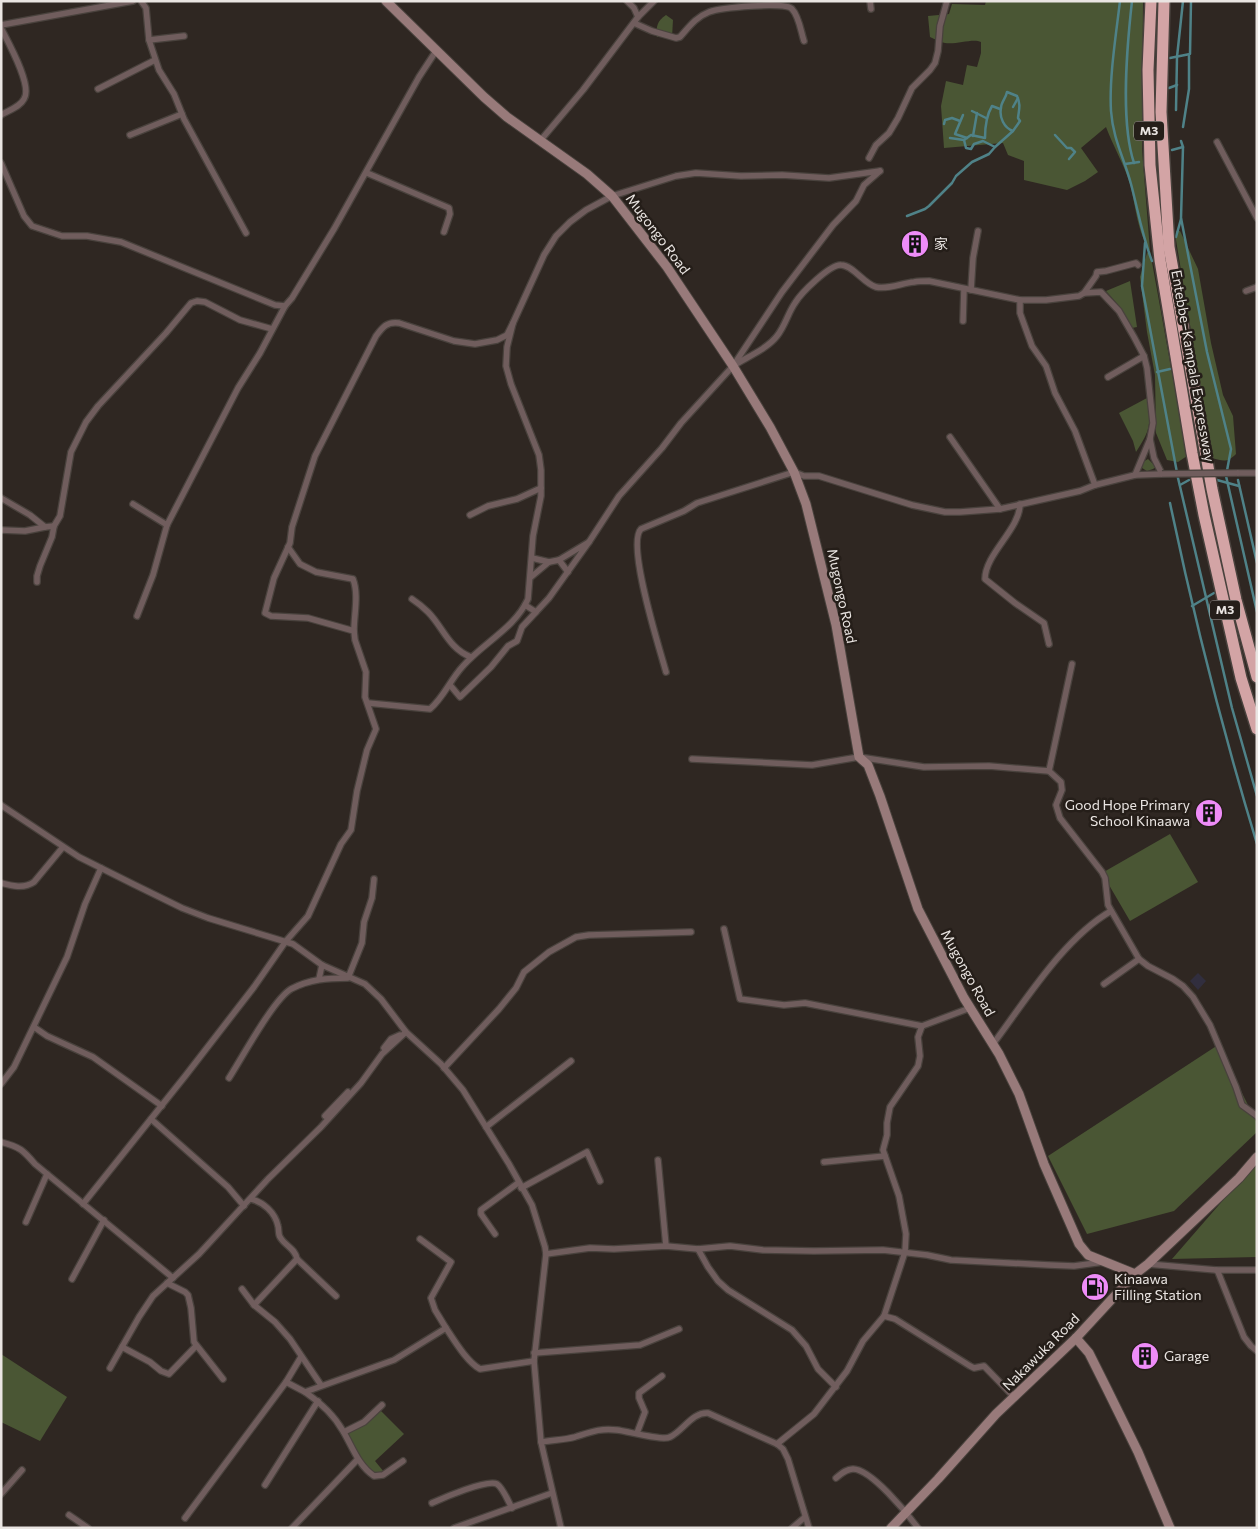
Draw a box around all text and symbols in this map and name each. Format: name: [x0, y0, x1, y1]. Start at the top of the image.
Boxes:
road number: M3: [1134, 122, 1164, 140]
street label: Mugongo Road: [623, 190, 694, 277]
building icon: 家: [900, 229, 930, 259]
place label: 家: [934, 235, 948, 252]
street label: Entebbe–Kampala Expressway: [1168, 269, 1219, 463]
street label: Mugongo Road: [824, 547, 861, 645]
road number: M3: [1210, 600, 1240, 620]
place label: Good Hope Primary School Kinaawa: [1065, 796, 1190, 829]
building icon: Good Hope Primary School Kinaawa: [1194, 798, 1224, 828]
street label: Mugongo Road: [938, 927, 999, 1019]
place label: Kinaawa Filling Station: [1114, 1270, 1202, 1303]
fuel station icon: Kinaawa Filling Station: [1080, 1272, 1110, 1302]
street label: Nakawuka Road: [999, 1310, 1083, 1394]
building icon: Garage: [1130, 1341, 1160, 1371]
place label: Garage: [1164, 1347, 1209, 1364]

